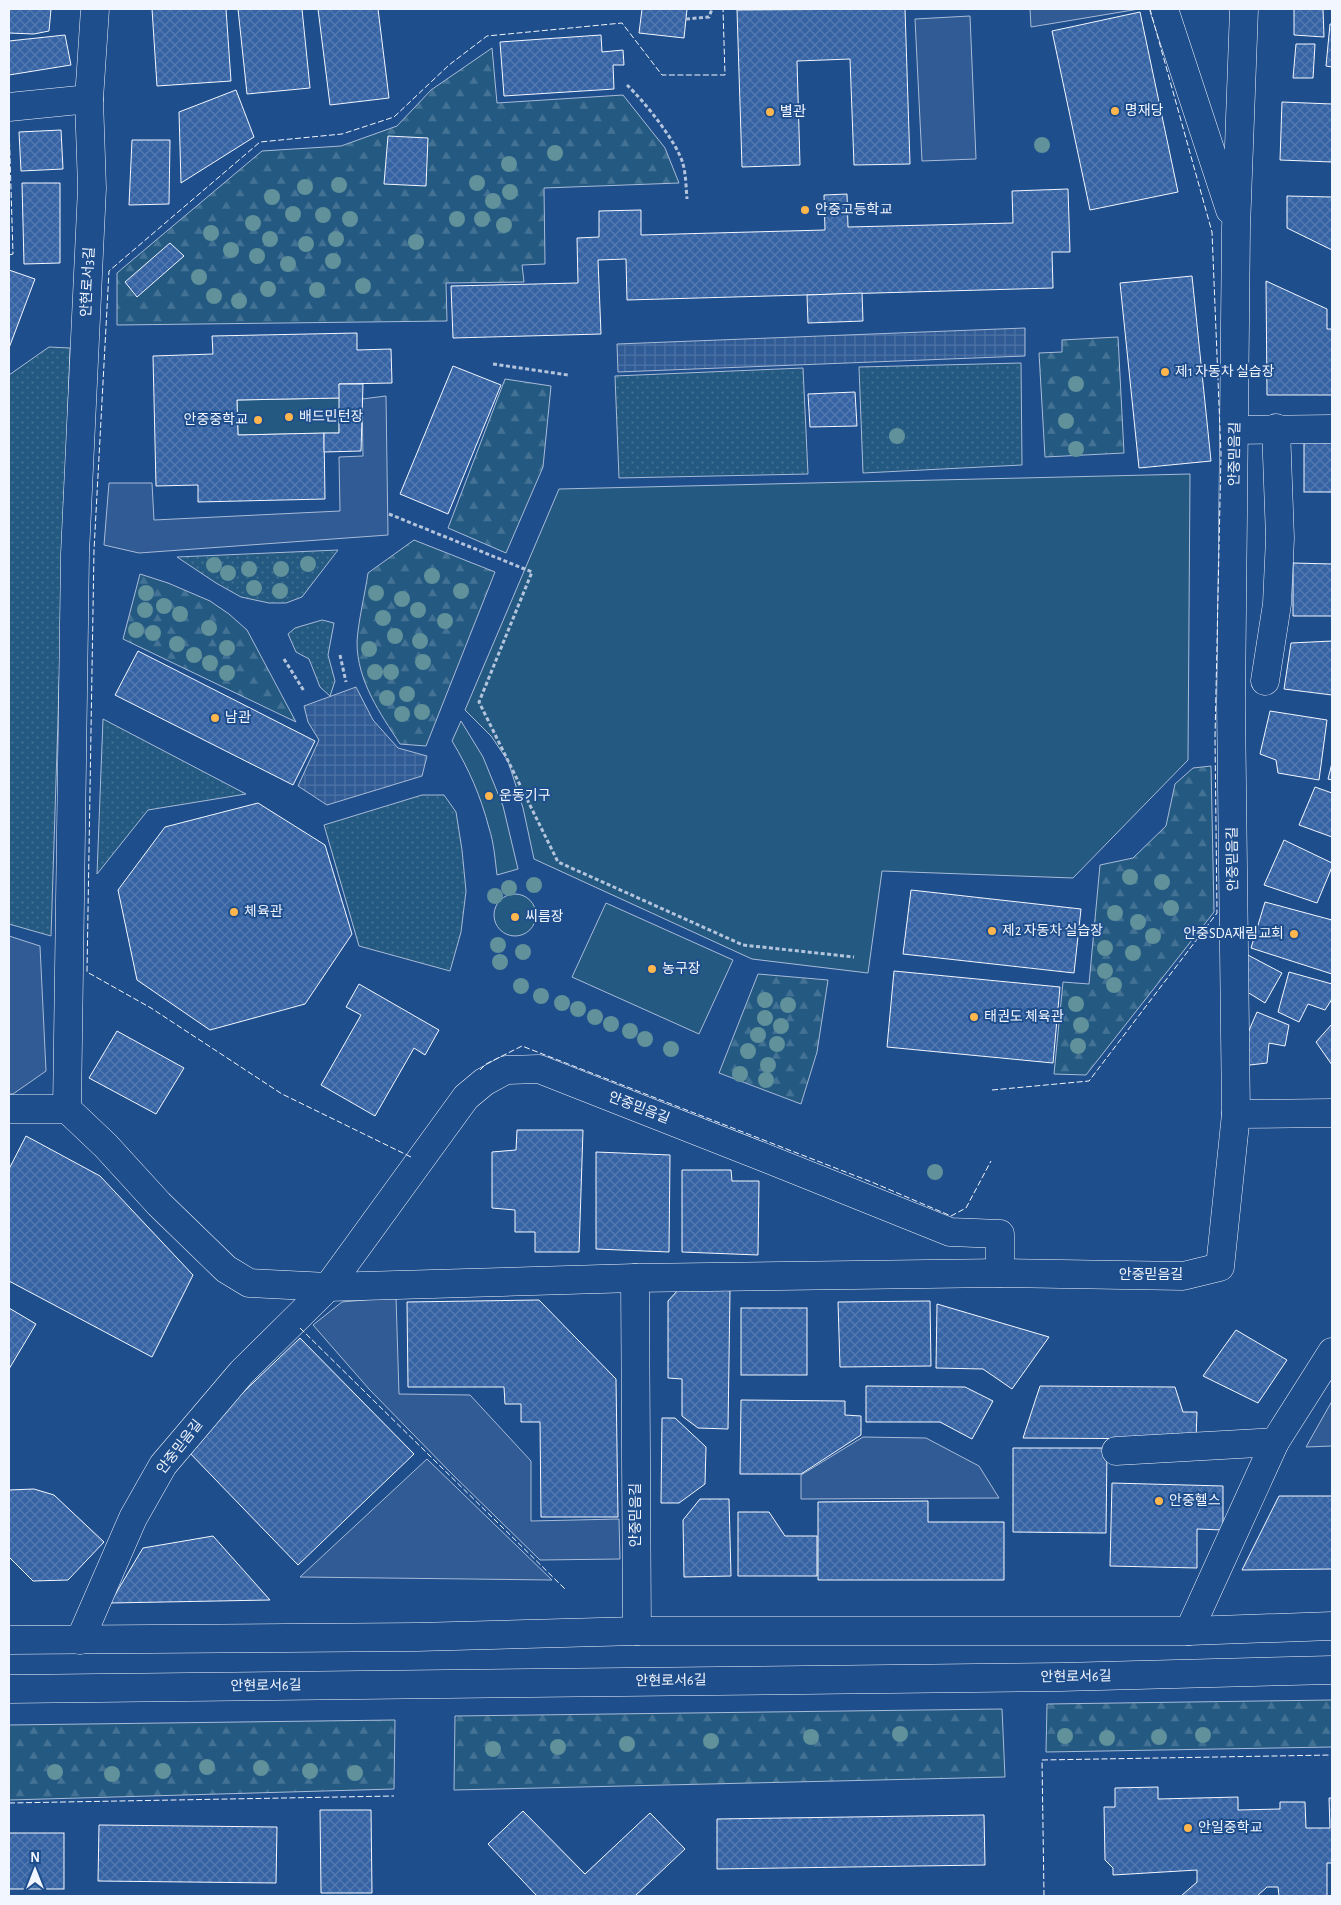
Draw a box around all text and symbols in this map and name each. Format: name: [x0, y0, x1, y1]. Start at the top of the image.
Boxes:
place label: 명재당: [1125, 103, 1164, 118]
place label: 별관: [780, 104, 806, 119]
marker: 명재당: [1109, 105, 1121, 117]
marker: 별관: [764, 106, 776, 118]
place label: 안중고등학교: [815, 201, 892, 217]
marker: 안중고등학교: [799, 204, 811, 216]
street label: 안현로서3길: [77, 246, 97, 317]
place label: 제1 자동차 실습장: [1175, 364, 1275, 379]
marker: 제1 자동차 실습장: [1159, 366, 1171, 378]
place label: 배드민턴장: [299, 409, 364, 424]
place label: 안중중학교: [184, 411, 248, 427]
marker: 배드민턴장: [283, 411, 295, 423]
marker: 안중중학교: [252, 414, 264, 426]
street label: 안중믿음길: [1226, 422, 1243, 486]
place label: 남관: [225, 710, 251, 725]
marker: 남관: [209, 712, 221, 724]
place label: 운동기구: [499, 788, 551, 803]
marker: 운동기구: [483, 790, 495, 802]
street label: 안중믿음길: [1224, 827, 1241, 891]
place label: 체육관: [244, 904, 283, 919]
marker: 체육관: [228, 906, 240, 918]
place label: 씨름장: [525, 909, 564, 924]
marker: 씨름장: [509, 911, 521, 923]
place label: 제2 자동차 실습장: [1002, 923, 1103, 938]
marker: 제2 자동차 실습장: [986, 925, 998, 937]
place label: 안중SDA재림교회: [1183, 926, 1284, 941]
marker: 안중SDA재림교회: [1288, 928, 1300, 940]
place label: 농구장: [662, 961, 701, 976]
marker: 농구장: [646, 963, 658, 975]
place label: 태권도 체육관: [984, 1009, 1064, 1024]
marker: 태권도 체육관: [968, 1011, 980, 1023]
street label: 안중믿음길: [606, 1089, 672, 1126]
street label: 안중믿음길: [1119, 1267, 1183, 1282]
street label: 안중믿음길: [154, 1417, 205, 1477]
street label: 안중믿음길: [628, 1483, 643, 1547]
place label: 안중헬스: [1169, 1492, 1221, 1508]
marker: 안중헬스: [1153, 1495, 1165, 1507]
street label: 안현로서6길: [1040, 1667, 1112, 1685]
street label: 안현로서6길: [635, 1671, 707, 1689]
street label: 안현로서6길: [230, 1676, 302, 1694]
place label: 안일중학교: [1198, 1819, 1263, 1835]
marker: 안일중학교: [1182, 1822, 1194, 1834]
north arrow: [10, 1845, 60, 1895]
text: N: [30, 1851, 40, 1865]

